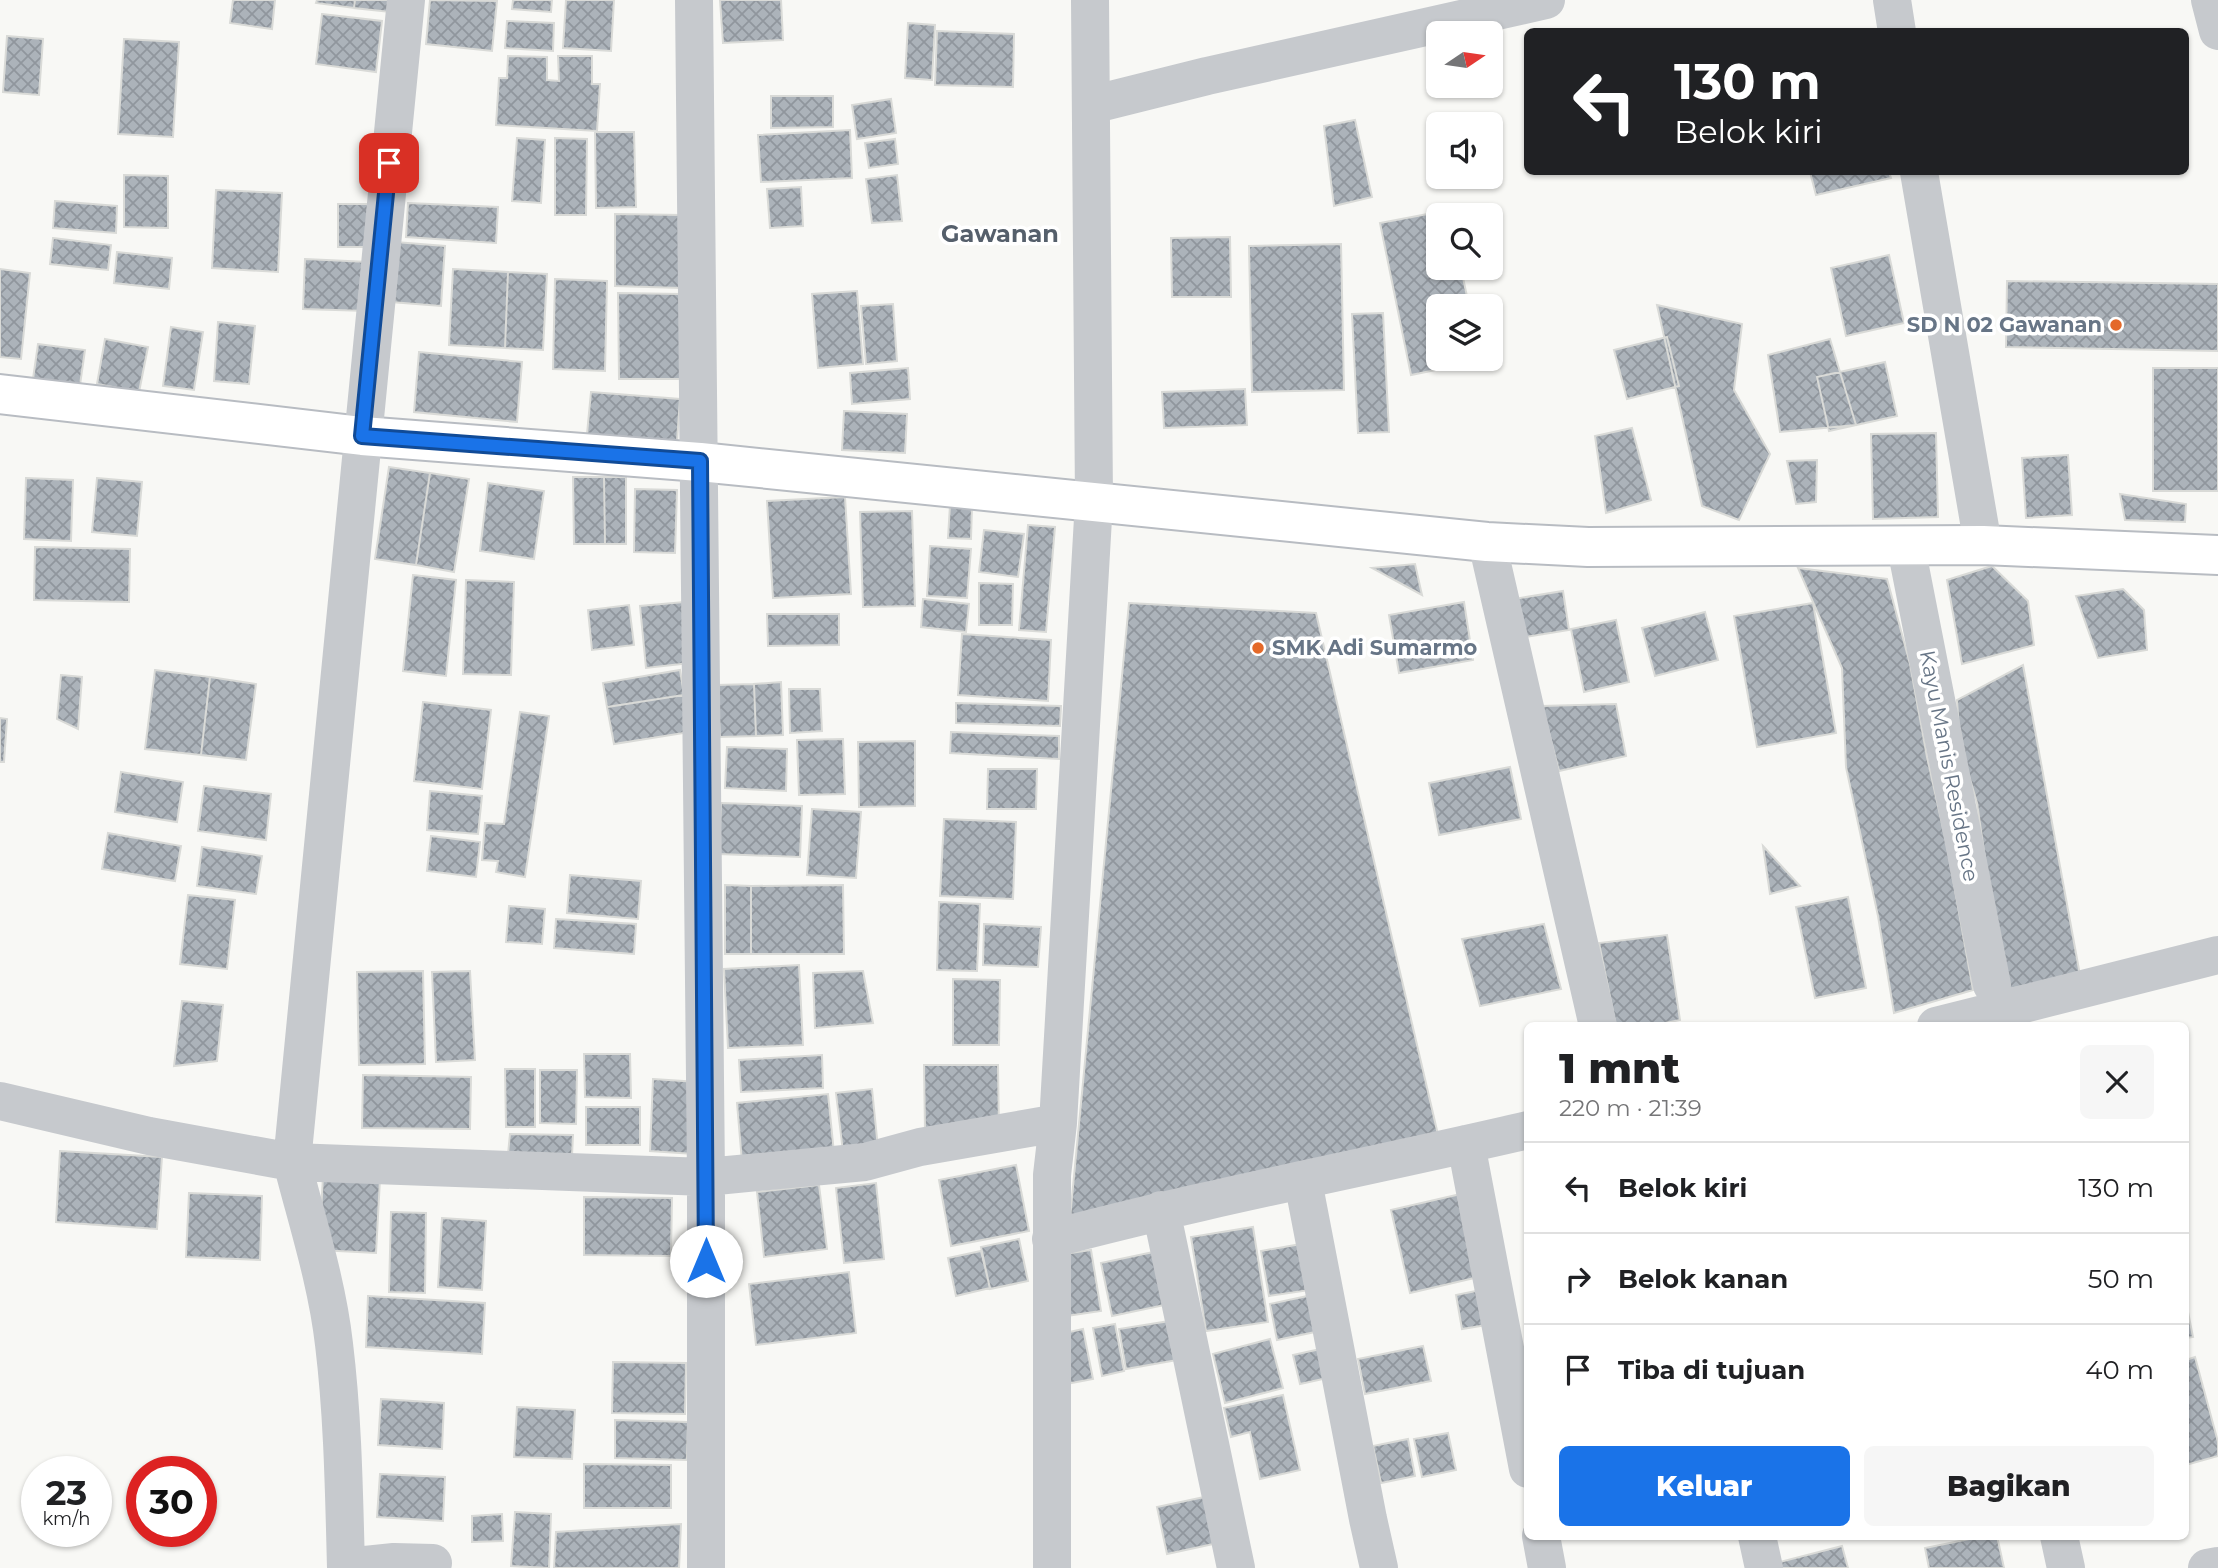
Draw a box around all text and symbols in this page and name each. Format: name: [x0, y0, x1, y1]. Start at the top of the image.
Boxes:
north arrow: [1426, 21, 1503, 98]
map controls: [1426, 21, 1503, 371]
text: 130 m: [1674, 52, 1821, 111]
icon: left: [1559, 56, 1650, 147]
button: sound: [1426, 112, 1503, 189]
text: Belok kiri: [1674, 112, 1823, 151]
pin: [359, 133, 419, 193]
icon: arrive: [370, 144, 408, 182]
button: search: [1426, 203, 1503, 280]
district label: Gawanan: [941, 219, 1059, 248]
button: layers: [1426, 294, 1503, 371]
place label: SD N 02 Gawanan: [1907, 312, 2102, 337]
marker: SD N 02 Gawanan: [2108, 317, 2124, 333]
place label: SMK Adi Sumarmo: [1272, 635, 1478, 660]
marker: SMK Adi Sumarmo: [1250, 640, 1266, 656]
street label: Kayu Manis Residence: [1915, 648, 1984, 884]
text: 1 mnt: [1559, 1042, 1680, 1094]
button: close: [2080, 1045, 2154, 1119]
text: 220 m · 21:39: [1559, 1094, 1702, 1122]
icon: left: [1559, 1169, 1597, 1207]
text: Belok kiri: [1618, 1172, 1747, 1204]
text: 130 m: [2078, 1172, 2154, 1204]
position arrow: [669, 1224, 743, 1298]
icon: right: [1559, 1260, 1597, 1298]
text: Belok kanan: [1618, 1263, 1788, 1295]
text: 50 m: [2088, 1263, 2154, 1295]
icon: arrive: [1559, 1351, 1597, 1389]
text: Tiba di tujuan: [1618, 1354, 1805, 1386]
text: 40 m: [2085, 1354, 2154, 1386]
button: Keluar: [1559, 1446, 1850, 1526]
button: Bagikan: [1864, 1446, 2154, 1526]
speed limit sign: 30: [126, 1456, 217, 1547]
text: 23: [46, 1471, 87, 1514]
text: km/h: [42, 1508, 91, 1530]

